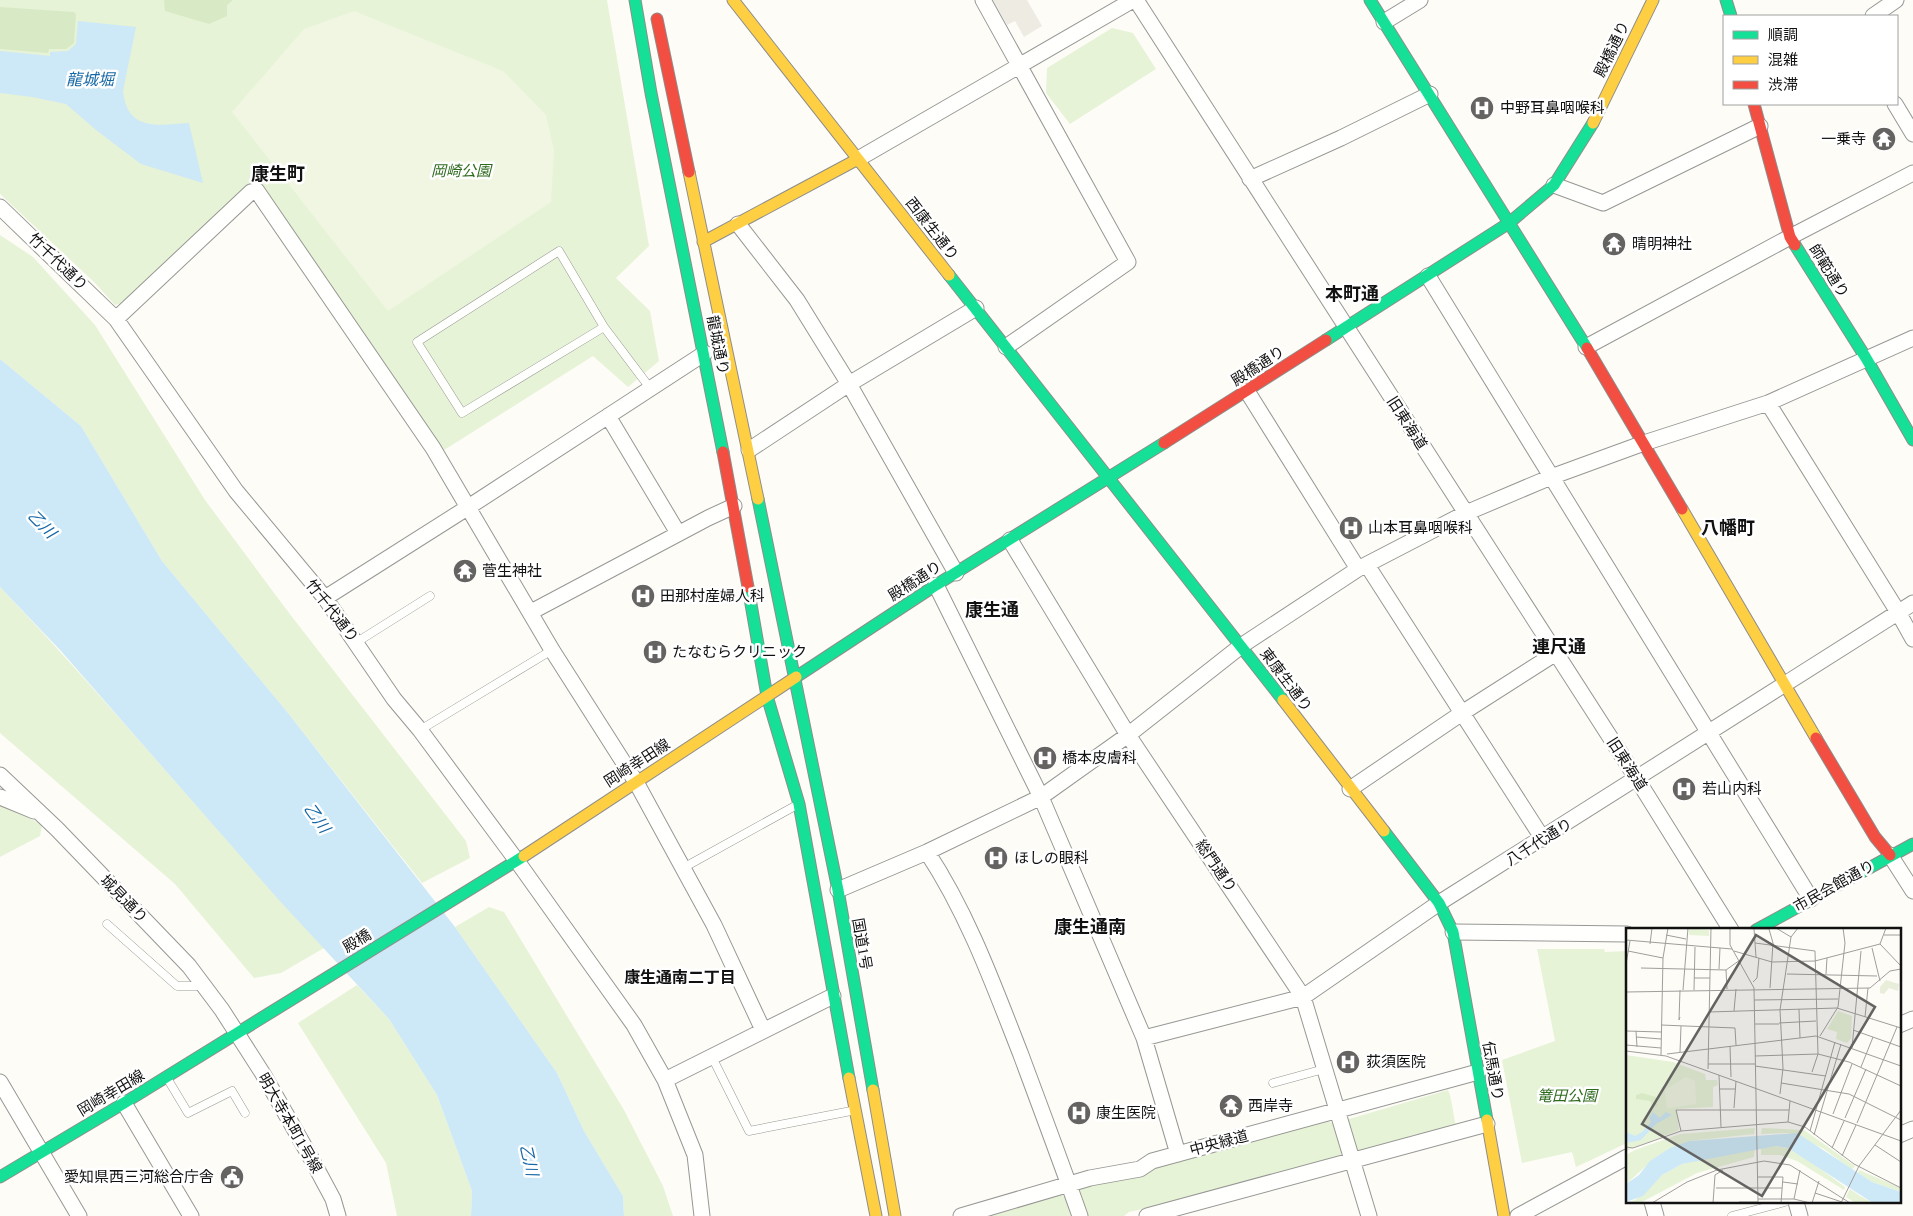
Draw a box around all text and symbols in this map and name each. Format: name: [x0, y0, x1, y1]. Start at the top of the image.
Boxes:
legend: [1723, 15, 1898, 105]
street label: 殿橋通り: [1592, 19, 1632, 79]
text: 順調: [1768, 27, 1798, 43]
text: 混雑: [1768, 52, 1798, 68]
water label: 龍城堀: [66, 71, 117, 88]
text: 渋滞: [1768, 77, 1798, 93]
hospital icon: 中野耳鼻咽喉科: [1469, 95, 1495, 121]
place label: 中野耳鼻咽喉科: [1500, 100, 1605, 116]
temple icon: 一乗寺: [1871, 126, 1897, 152]
place label: 一乗寺: [1821, 131, 1866, 147]
park label: 岡崎公園: [431, 163, 493, 179]
district label: 康生町: [251, 164, 305, 184]
street label: 西康生通り: [903, 195, 961, 263]
street label: 竹千代通り: [25, 229, 91, 294]
temple icon: 晴明神社: [1601, 231, 1627, 257]
place label: 晴明神社: [1632, 236, 1692, 252]
street label: 師範通り: [1806, 241, 1852, 301]
district label: 本町通: [1325, 284, 1379, 304]
street label: 龍城通り: [704, 314, 732, 376]
street label: 殿橋通り: [1228, 343, 1288, 389]
street label: 旧東海道: [1384, 393, 1430, 453]
water label: 乙川: [25, 507, 61, 543]
hospital icon: 山本耳鼻咽喉科: [1338, 515, 1364, 541]
district label: 八幡町: [1701, 518, 1755, 538]
place label: 山本耳鼻咽喉科: [1368, 520, 1473, 536]
temple icon: 菅生神社: [452, 558, 478, 584]
street label: 殿橋通り: [885, 558, 945, 604]
place label: 菅生神社: [482, 563, 542, 579]
street label: 竹千代通り: [303, 576, 362, 645]
hospital icon: 田那村産婦人科: [630, 583, 656, 609]
place label: 田那村産婦人科: [660, 587, 765, 604]
district label: 康生通: [965, 600, 1019, 620]
district label: 連尺通: [1532, 637, 1586, 657]
hospital icon: たなむらクリニック: [642, 639, 668, 665]
place label: たなむらクリニック: [672, 644, 807, 660]
street label: 東康生通り: [1257, 645, 1315, 715]
street label: 旧東海道: [1604, 734, 1650, 794]
street label: 岡崎幸田線: [601, 736, 673, 790]
hospital icon: 橋本皮膚科: [1032, 745, 1058, 771]
place label: 橋本皮膚科: [1062, 750, 1137, 766]
hospital icon: 若山内科: [1671, 776, 1697, 802]
place label: 若山内科: [1702, 781, 1762, 797]
water label: 乙川: [301, 800, 334, 838]
street label: 八千代通り: [1502, 814, 1575, 869]
street label: 総門通り: [1193, 837, 1239, 895]
hospital icon: ほしの眼科: [983, 845, 1009, 871]
place label: ほしの眼科: [1014, 850, 1089, 866]
street label: 市民会館通り: [1791, 857, 1877, 915]
street label: 城見通り: [97, 872, 151, 926]
street label: 国道1号: [850, 917, 874, 971]
district label: 康生通南: [1054, 917, 1126, 937]
street label: 殿橋: [340, 926, 374, 956]
inset map: [1626, 928, 1900, 1204]
district label: 康生通南二丁目: [624, 969, 736, 986]
street label: 伝馬通り: [1480, 1040, 1506, 1102]
hospital icon: 荻須医院: [1335, 1049, 1361, 1075]
place label: 荻須医院: [1366, 1054, 1426, 1070]
street label: 岡崎幸田線: [75, 1067, 147, 1119]
street label: 明大寺本町1号線: [255, 1070, 325, 1176]
park label: 篭田公園: [1537, 1088, 1599, 1104]
temple icon: 西岸寺: [1218, 1093, 1244, 1119]
place label: 西岸寺: [1248, 1098, 1293, 1114]
hospital icon: 康生医院: [1066, 1100, 1092, 1126]
place label: 康生医院: [1096, 1105, 1156, 1121]
street label: 中央緑道: [1188, 1128, 1250, 1158]
water label: 乙川: [517, 1142, 541, 1179]
public building icon: 愛知県西三河総合庁舎: [219, 1164, 245, 1190]
place label: 愛知県西三河総合庁舎: [64, 1169, 214, 1185]

